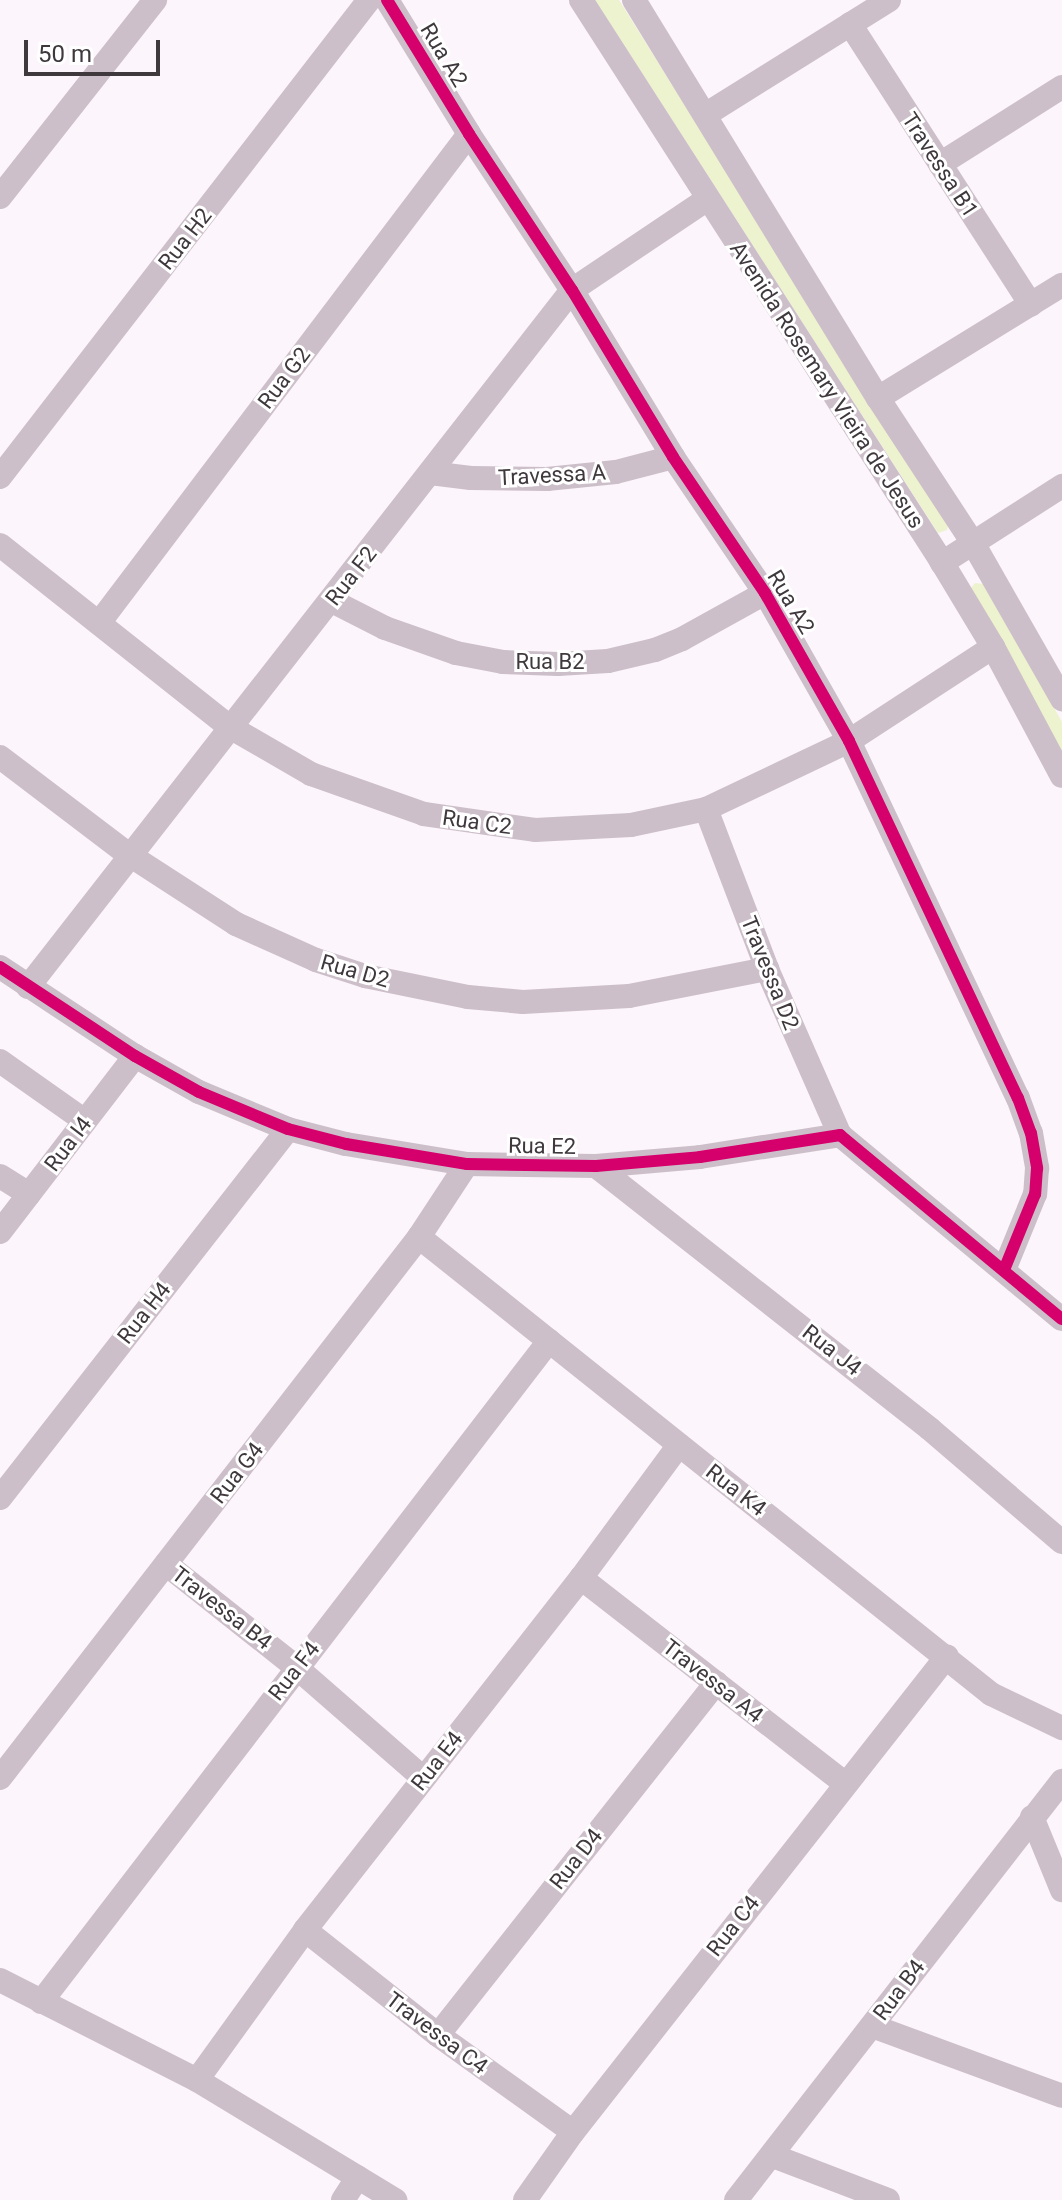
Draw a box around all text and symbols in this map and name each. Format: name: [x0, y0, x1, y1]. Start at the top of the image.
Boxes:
street label: Rua A2: [415, 18, 473, 92]
scale bar: [28, 24, 164, 74]
text: 50 m: [38, 40, 92, 68]
street label: Travessa B1: [896, 108, 984, 222]
street label: Rua H2: [153, 203, 217, 275]
street label: Avenida Rosemary Vieira de Jesus: [724, 237, 930, 533]
street label: Rua G2: [252, 342, 316, 414]
street label: Travessa A: [497, 459, 607, 491]
street label: Rua F2: [320, 541, 382, 611]
street label: Rua A2: [762, 565, 820, 639]
street label: Rua B2: [515, 649, 585, 675]
street label: Rua C2: [441, 804, 513, 840]
street label: Travessa D2: [735, 912, 805, 1034]
street label: Rua D2: [318, 949, 392, 993]
street label: Rua I4: [39, 1112, 97, 1176]
street label: Rua E2: [508, 1132, 576, 1160]
street label: Rua H4: [112, 1277, 176, 1349]
street label: Rua J4: [797, 1319, 867, 1381]
street label: Rua G4: [205, 1437, 269, 1509]
street label: Rua K4: [701, 1458, 771, 1522]
street label: Travessa B4: [167, 1561, 277, 1655]
street label: Travessa A4: [658, 1634, 768, 1728]
street label: Rua F4: [263, 1636, 325, 1706]
street label: Rua E4: [406, 1726, 468, 1796]
street label: Rua D4: [544, 1823, 608, 1895]
street label: Rua C4: [701, 1890, 765, 1962]
street label: Rua B4: [868, 1954, 930, 2026]
street label: Travessa C4: [381, 1986, 493, 2080]

